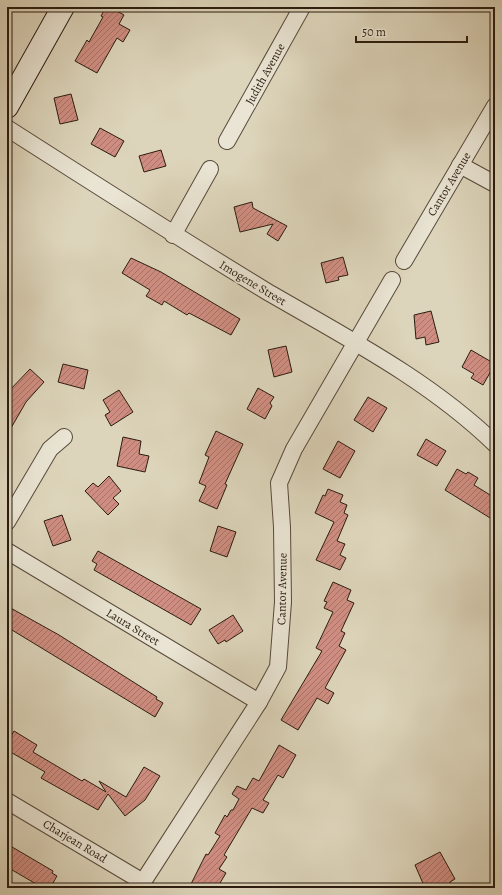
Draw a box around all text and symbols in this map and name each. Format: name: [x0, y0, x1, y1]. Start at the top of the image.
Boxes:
scale bar: [356, 18, 467, 44]
text: 50 m: [362, 24, 386, 40]
street label: Judith Avenue: [241, 40, 289, 108]
street label: Cantor Avenue: [424, 149, 474, 219]
street label: Imogene Street: [217, 257, 289, 309]
street label: Cantor Avenue: [273, 553, 291, 625]
street label: Laura Street: [103, 605, 163, 649]
street label: Charjean Road: [40, 816, 110, 867]

